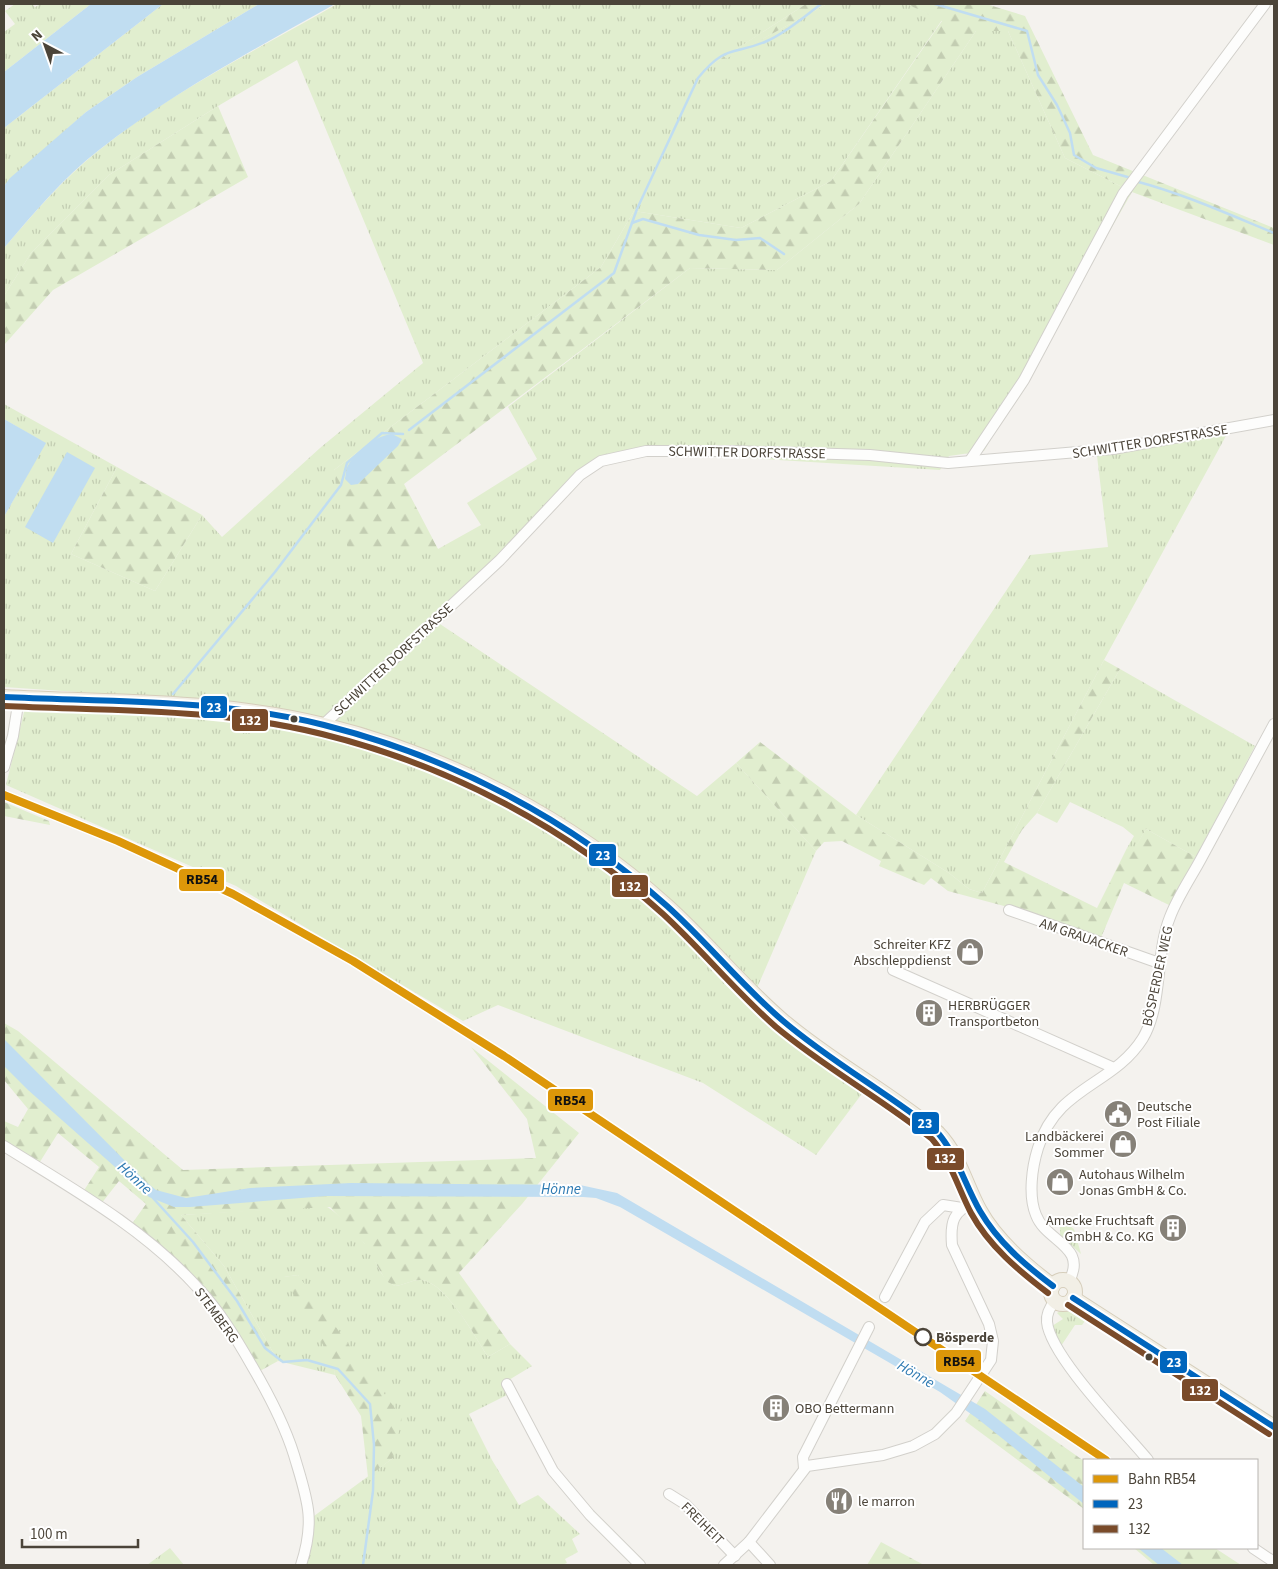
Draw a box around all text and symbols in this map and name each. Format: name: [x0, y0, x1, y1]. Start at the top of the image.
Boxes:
north arrow: [20, 20, 70, 70]
text: N: [27, 25, 47, 47]
street label: SCHWITTER DORFSTRASSE: [1071, 420, 1229, 464]
street label: SCHWITTER DORFSTRASSE: [668, 442, 826, 464]
street label: SCHWITTER DORFSTRASSE: [329, 599, 458, 721]
line badge: 23: [200, 695, 228, 719]
text: 23: [207, 698, 221, 718]
line badge: 132: [231, 708, 269, 732]
text: 132: [239, 711, 261, 731]
unlabelled marker: [289, 714, 299, 724]
line badge: 23: [588, 843, 617, 867]
text: 23: [596, 846, 610, 866]
line badge: RB54: [178, 868, 225, 892]
text: RB54: [186, 870, 219, 890]
line badge: 132: [611, 874, 649, 898]
text: 132: [619, 877, 641, 897]
street label: AM GRAUACKER: [1037, 913, 1131, 962]
street label: BÖSPERDER WEG: [1138, 924, 1178, 1028]
place label: Schreiter KFZ Abschleppdienst: [854, 935, 951, 971]
shop icon: Schreiter KFZ Abschleppdienst: [955, 937, 985, 967]
place label: HERBRÜGGER Transportbeton: [948, 996, 1039, 1032]
building icon: HERBRÜGGER Transportbeton: [914, 998, 944, 1028]
line badge: RB54: [547, 1088, 594, 1112]
text: RB54: [554, 1091, 587, 1111]
place label: Deutsche Post Filiale: [1137, 1097, 1200, 1133]
public building icon: Deutsche Post Filiale: [1103, 1099, 1133, 1129]
line badge: 23: [911, 1111, 940, 1135]
text: 23: [918, 1114, 932, 1134]
place label: Landbäckerei Sommer: [1025, 1127, 1104, 1163]
shop icon: Landbäckerei Sommer: [1108, 1129, 1138, 1159]
line badge: 132: [926, 1147, 965, 1171]
text: 132: [934, 1149, 956, 1169]
water label: Hönne: [113, 1157, 157, 1200]
place label: Autohaus Wilhelm Jonas GmbH & Co.: [1079, 1165, 1187, 1201]
shop icon: Autohaus Wilhelm Jonas GmbH & Co.: [1045, 1167, 1075, 1197]
water label: Hönne: [541, 1179, 581, 1200]
place label: Amecke Fruchtsaft GmbH & Co. KG: [1046, 1211, 1155, 1247]
building icon: Amecke Fruchtsaft GmbH & Co. KG: [1158, 1213, 1188, 1243]
street label: STEMBERG: [189, 1284, 243, 1348]
marker: Bösperde: [914, 1328, 932, 1346]
place label: Bösperde: [936, 1328, 994, 1348]
line badge: RB54: [935, 1349, 982, 1373]
line badge: 23: [1159, 1350, 1188, 1374]
text: RB54: [943, 1352, 976, 1372]
unlabelled marker: [1144, 1352, 1154, 1362]
text: 23: [1167, 1353, 1181, 1373]
water label: Hönne: [893, 1355, 938, 1394]
line badge: 132: [1181, 1378, 1219, 1402]
text: 132: [1189, 1381, 1211, 1401]
building icon: OBO Bettermann: [761, 1393, 791, 1423]
place label: OBO Bettermann: [795, 1399, 894, 1419]
legend: [1083, 1459, 1258, 1549]
text: Bahn RB54: [1128, 1469, 1197, 1490]
restaurant icon: le marron: [824, 1486, 854, 1516]
place label: le marron: [858, 1492, 915, 1512]
text: 23: [1128, 1494, 1143, 1515]
street label: FREIHEIT: [676, 1498, 729, 1550]
scale bar: [22, 1516, 139, 1548]
text: 132: [1128, 1519, 1150, 1540]
text: 100 m: [30, 1524, 68, 1545]

